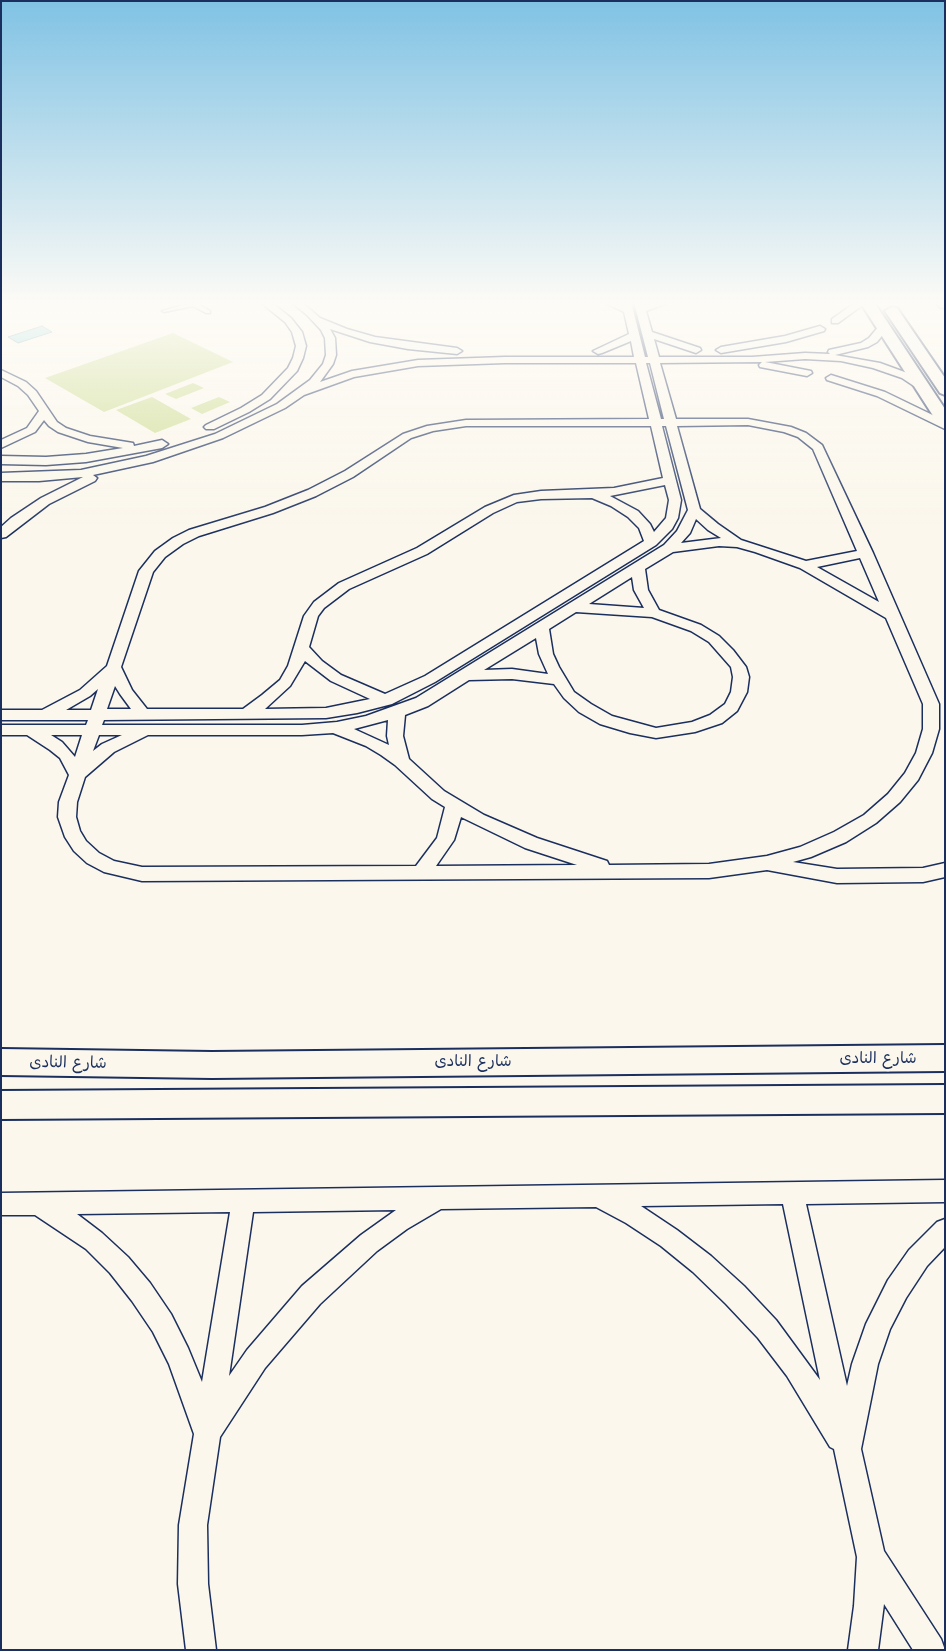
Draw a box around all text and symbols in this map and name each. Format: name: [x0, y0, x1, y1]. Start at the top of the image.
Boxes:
street label: شارع النادى: [839, 1049, 917, 1069]
street label: شارع النادى: [434, 1052, 512, 1072]
street label: شارع النادى: [29, 1053, 107, 1073]

